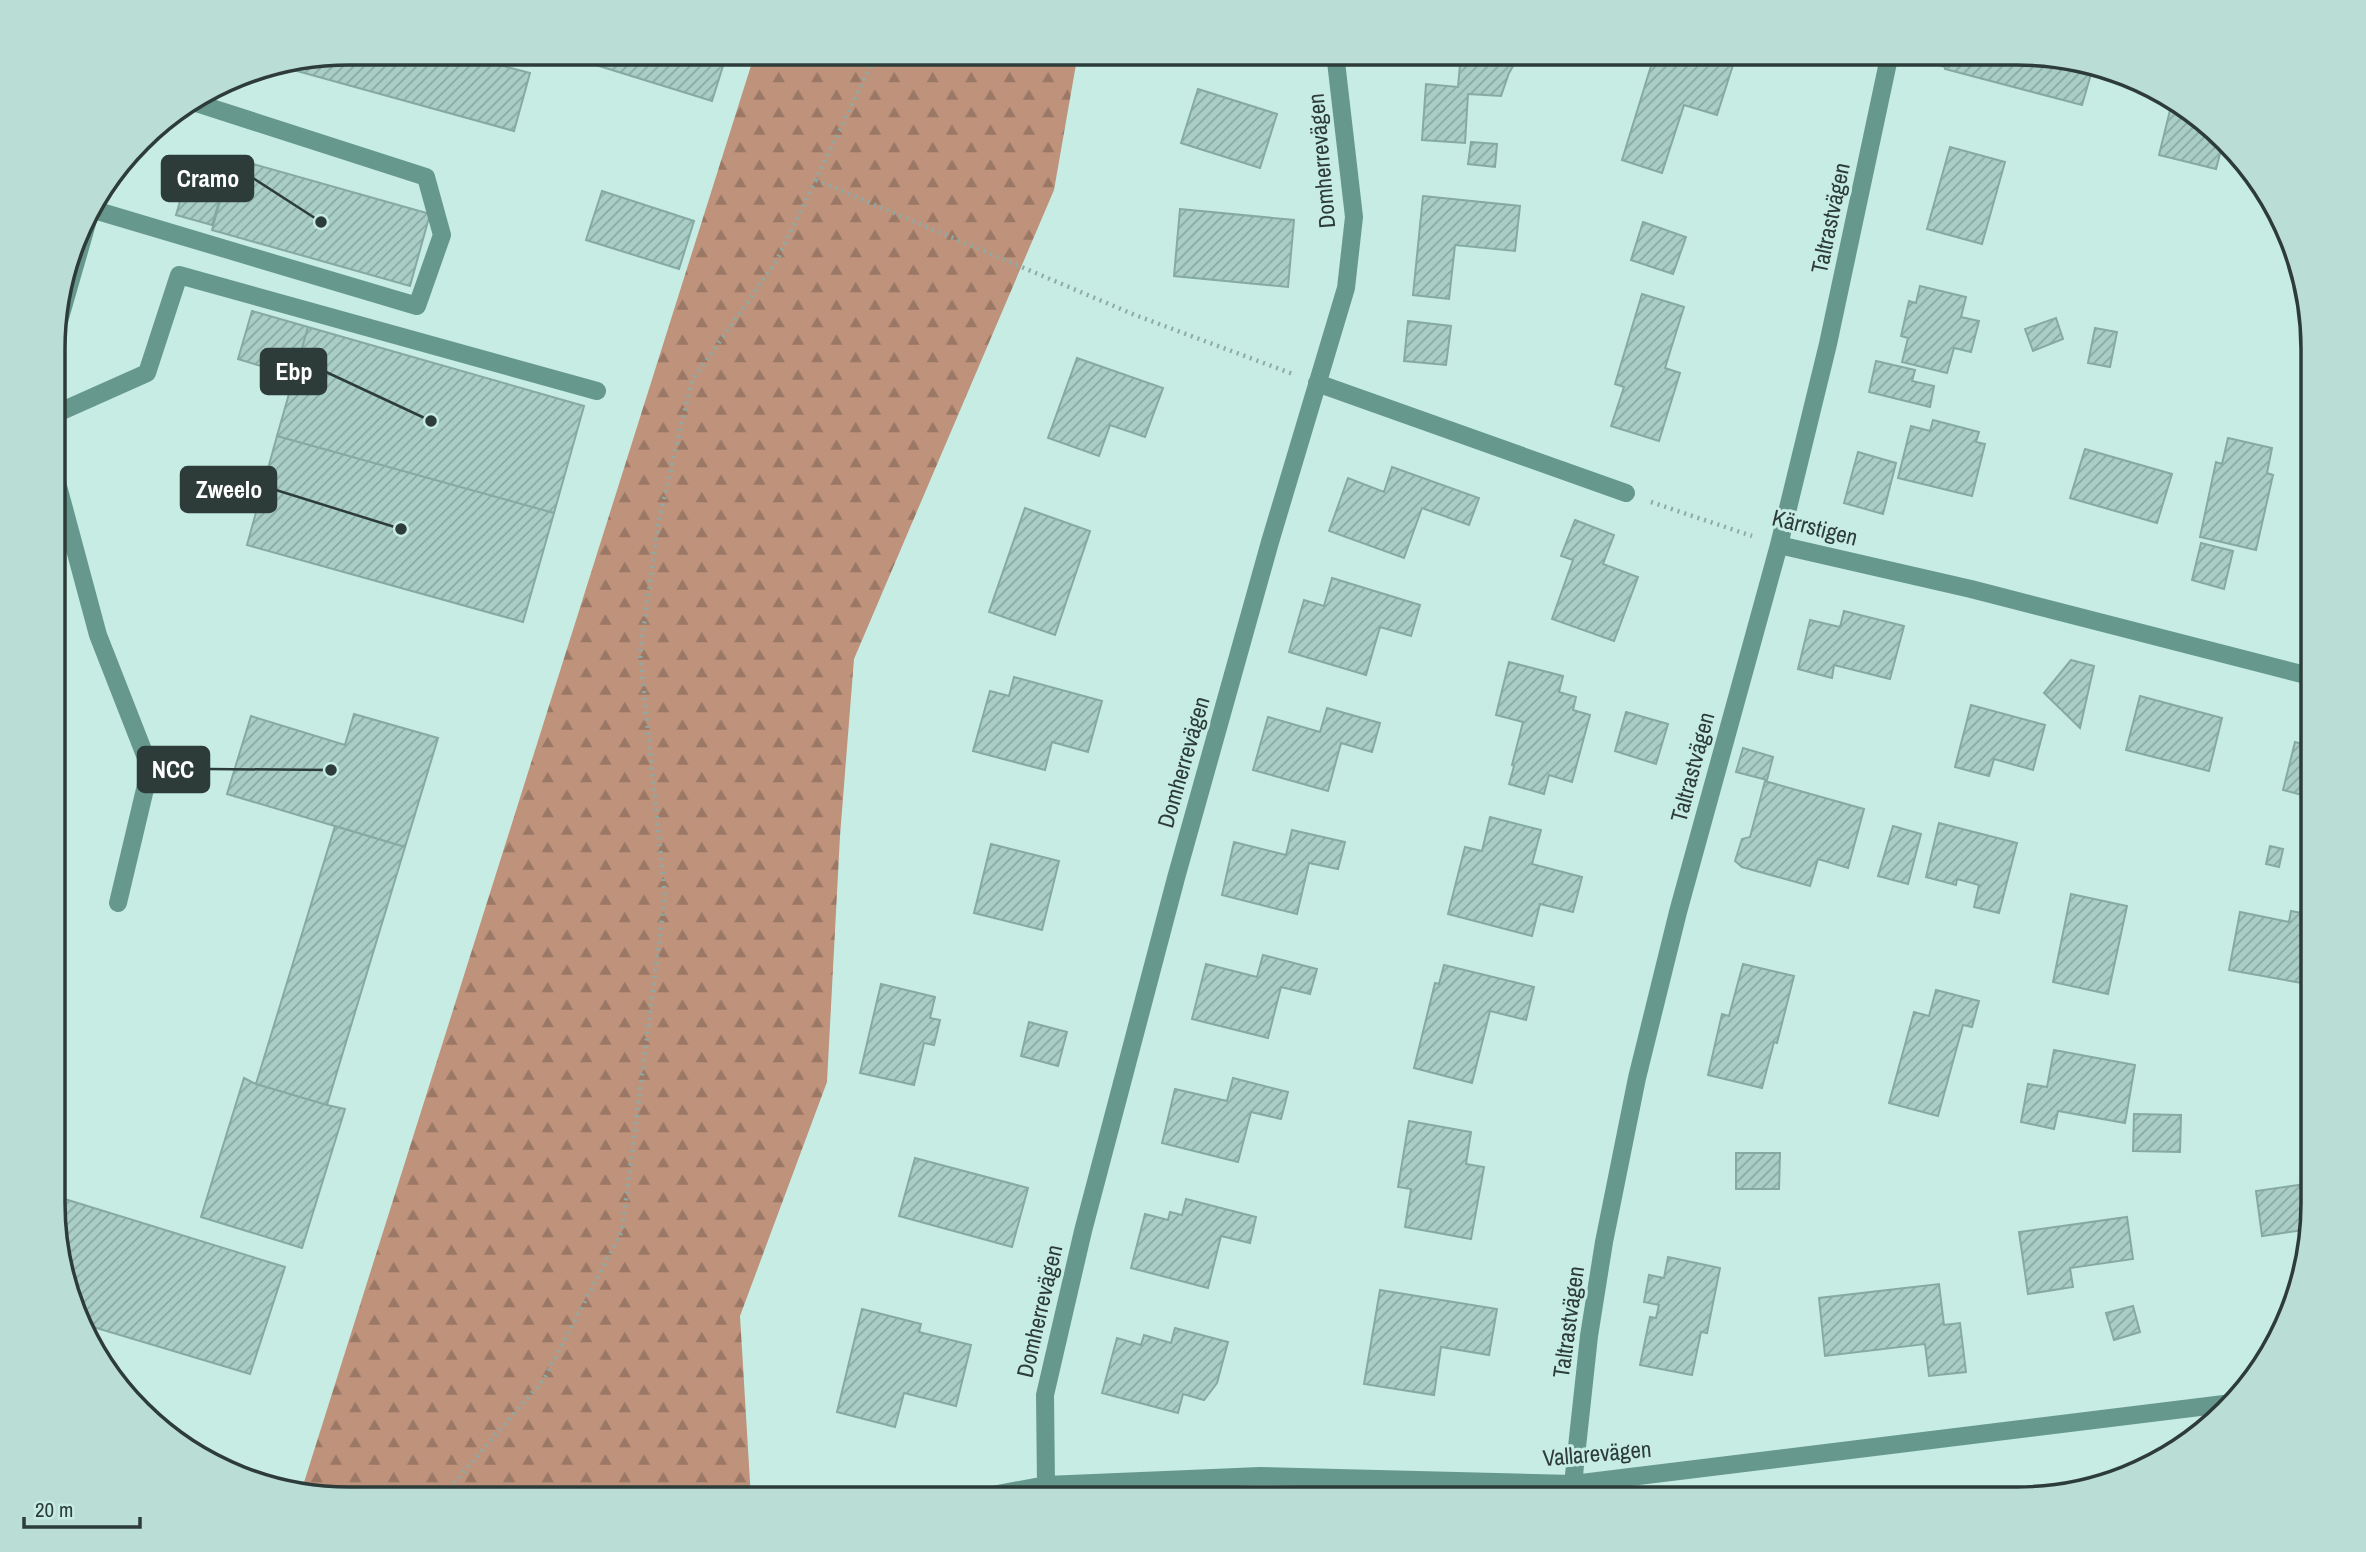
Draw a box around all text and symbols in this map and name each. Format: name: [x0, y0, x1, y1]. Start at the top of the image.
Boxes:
street label: Domherrevägen: [1300, 92, 1342, 230]
callout: Cramo: [162, 156, 253, 201]
street label: Taltrastvägen: [1803, 160, 1857, 276]
text: Cramo: [177, 162, 239, 194]
callout: Ebp: [261, 349, 326, 394]
text: Ebp: [275, 355, 313, 387]
callout: Zweelo: [181, 467, 276, 512]
text: Zweelo: [196, 473, 262, 505]
street label: Kärrstigen: [1769, 501, 1861, 553]
street label: Domherrevägen: [1149, 693, 1217, 831]
street label: Taltrastvägen: [1662, 709, 1722, 825]
callout: NCC: [138, 747, 209, 792]
text: NCC: [152, 753, 194, 785]
street label: Domherrevägen: [1009, 1242, 1069, 1380]
street label: Taltrastvägen: [1545, 1264, 1591, 1380]
street label: Vallarevägen: [1542, 1433, 1652, 1473]
scale bar: [24, 1486, 140, 1530]
text: 20 m: [35, 1495, 73, 1524]

